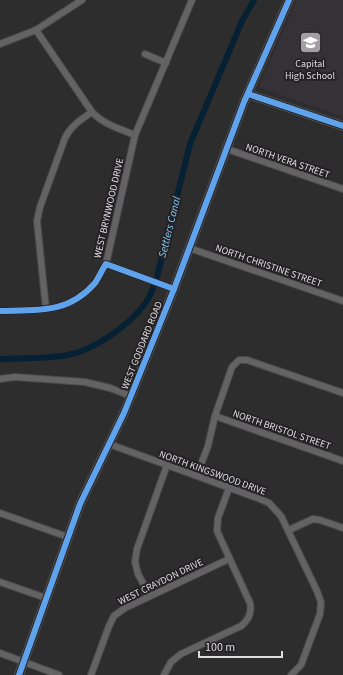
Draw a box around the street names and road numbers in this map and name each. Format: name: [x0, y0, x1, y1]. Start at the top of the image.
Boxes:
street label: NORTH VERA STREET: [244, 140, 332, 182]
street label: WEST BRYNWOOD DRIVE: [91, 157, 127, 260]
street label: NORTH CHRISTINE STREET: [213, 241, 325, 291]
street label: WEST GODDARD ROAD: [118, 299, 166, 391]
street label: NORTH BRISTOL STREET: [231, 407, 333, 453]
street label: NORTH KINGSWOOD DRIVE: [157, 447, 268, 499]
street label: WEST CRAYDON DRIVE: [115, 555, 205, 609]

